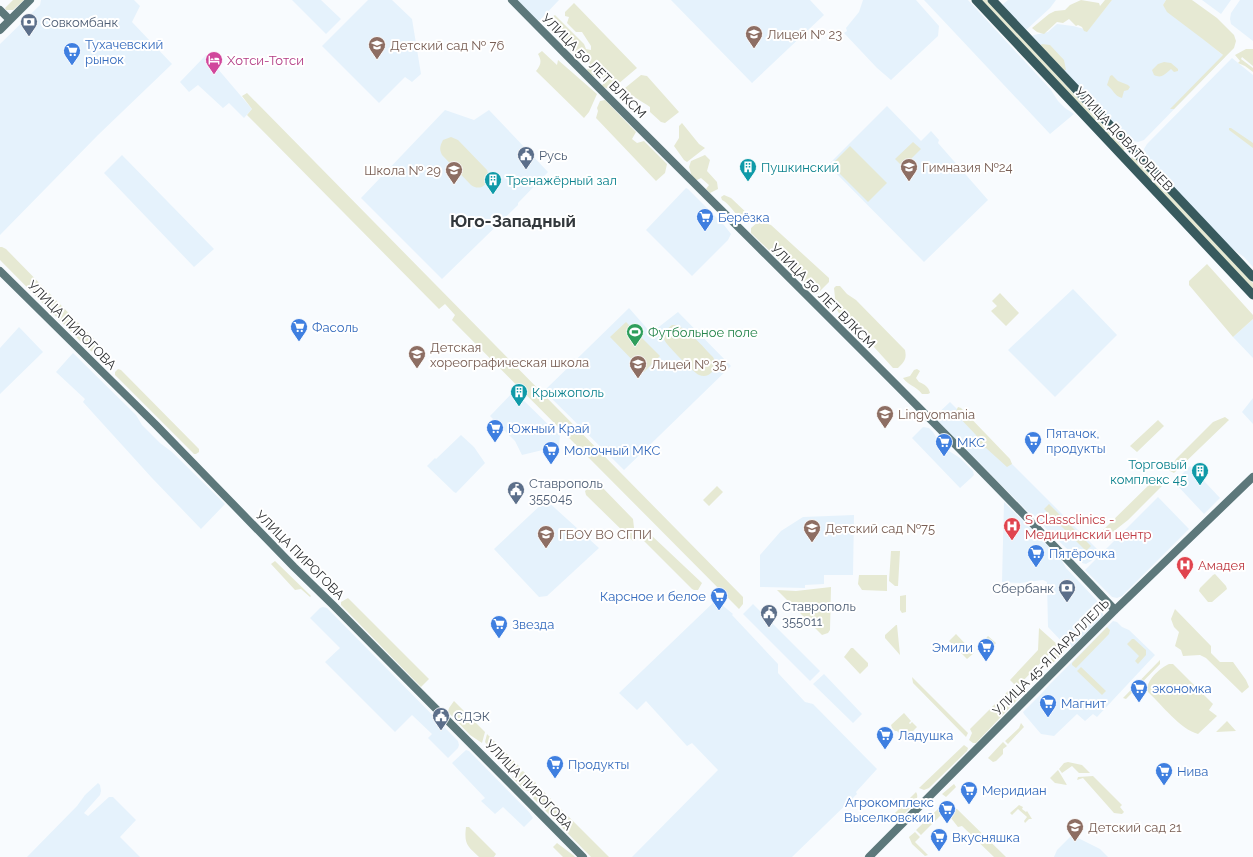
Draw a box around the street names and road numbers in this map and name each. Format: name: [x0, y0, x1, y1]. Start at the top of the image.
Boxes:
street label: УЛИЦА 50 ЛЕТ ВЛКСМ: [539, 11, 649, 121]
street label: УЛИЦА ДОВАТОРЦЕВ: [1072, 84, 1176, 194]
street label: УЛИЦА 50 ЛЕТ ВЛКСМ: [768, 241, 878, 351]
street label: УЛИЦА ПИРОГОВА: [25, 278, 120, 373]
street label: УЛИЦА ПИРОГОВА: [253, 508, 348, 603]
street label: УЛИЦА 45-Я ПАРАЛЛЕЛЬ: [990, 596, 1112, 718]
street label: УЛИЦА ПИРОГОВА: [482, 737, 576, 833]

